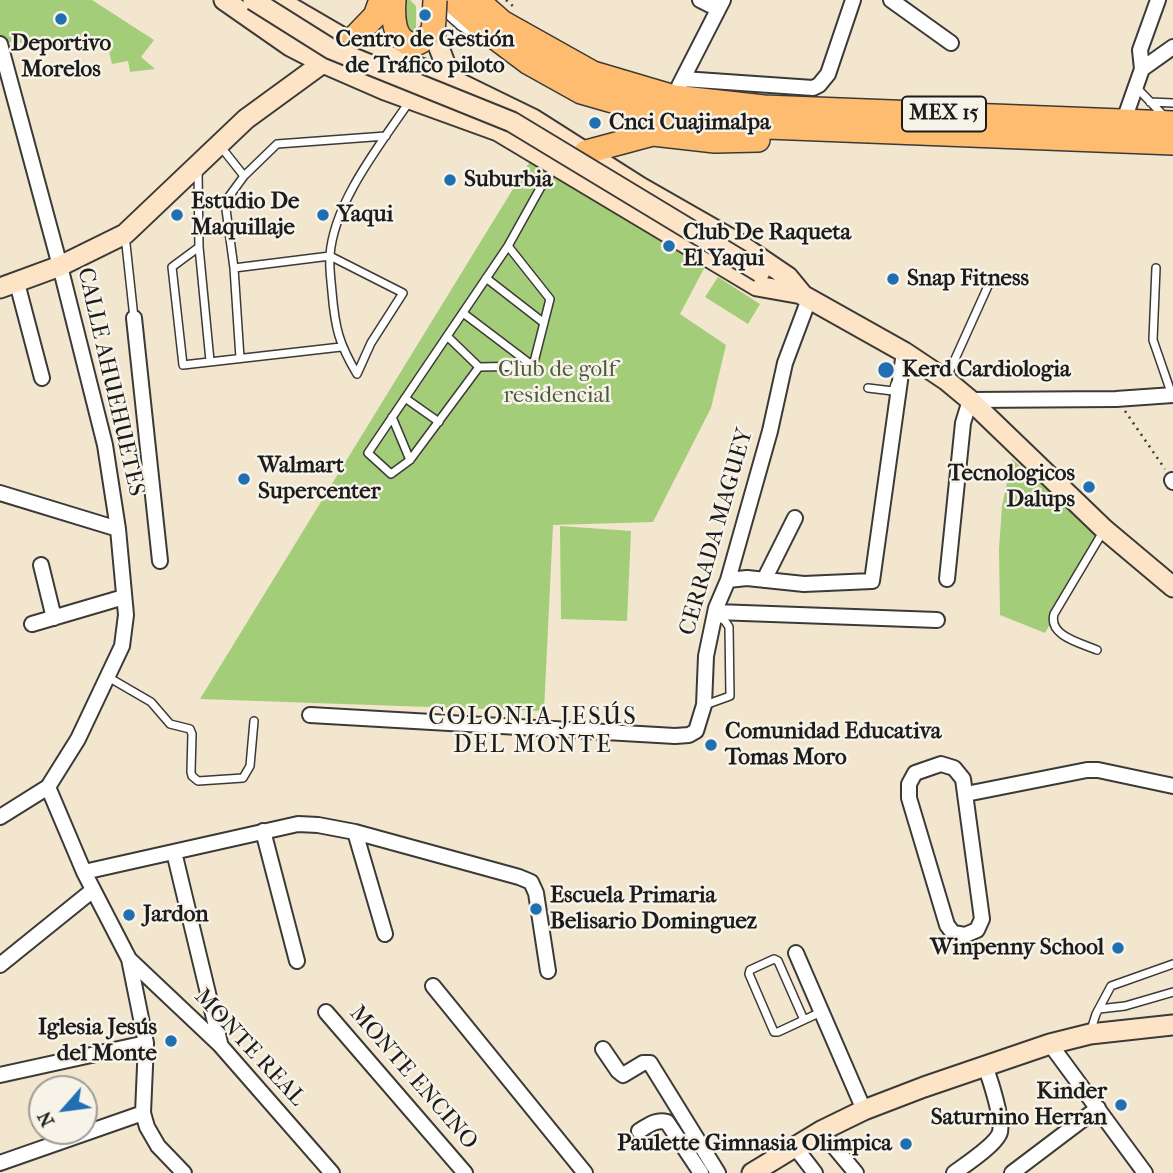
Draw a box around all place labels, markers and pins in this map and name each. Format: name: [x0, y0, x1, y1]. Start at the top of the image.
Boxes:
marker: Centro de Gestión de Tráfico piloto: [417, 7, 433, 23]
marker: Deportivo Morelos: [53, 11, 69, 27]
place label: Centro de Gestión de Tráfico piloto: [335, 26, 515, 80]
place label: Deportivo Morelos: [11, 30, 111, 84]
place label: Cnci Cuajimalpa: [609, 109, 771, 137]
marker: Cnci Cuajimalpa: [587, 115, 603, 131]
place label: Suburbia: [464, 166, 553, 194]
marker: Suburbia: [442, 172, 458, 188]
place label: Estudio De Maquillaje: [191, 188, 299, 242]
place label: Yaqui: [337, 201, 393, 229]
marker: Estudio De Maquillaje: [169, 207, 185, 223]
marker: Yaqui: [315, 207, 331, 223]
place label: Club De Raqueta El Yaqui: [683, 219, 851, 273]
marker: Club De Raqueta El Yaqui: [661, 238, 677, 254]
place label: Snap Fitness: [907, 265, 1029, 293]
marker: Snap Fitness: [885, 271, 901, 287]
place label: Kerd Cardiologia: [902, 356, 1071, 384]
marker: Kerd Cardiologia: [876, 360, 896, 380]
place label: Walmart Supercenter: [258, 452, 380, 506]
place label: Tecnologicos Dalups: [948, 460, 1075, 514]
marker: Walmart Supercenter: [236, 471, 252, 487]
marker: Tecnologicos Dalups: [1081, 479, 1097, 495]
place label: Comunidad Educativa Tomas Moro: [725, 718, 941, 772]
marker: Comunidad Educativa Tomas Moro: [703, 737, 719, 753]
place label: Escuela Primaria Belisario Dominguez: [550, 882, 757, 936]
place label: Jardon: [143, 901, 209, 929]
marker: Escuela Primaria Belisario Dominguez: [528, 901, 544, 917]
marker: Jardon: [121, 907, 137, 923]
place label: Winpenny School: [930, 934, 1104, 962]
marker: Winpenny School: [1110, 940, 1126, 956]
place label: Iglesia Jesús del Monte: [38, 1014, 157, 1068]
marker: Iglesia Jesús del Monte: [163, 1033, 179, 1049]
place label: Kinder Saturnino Herran: [931, 1078, 1107, 1132]
marker: Kinder Saturnino Herran: [1113, 1097, 1129, 1113]
place label: Paulette Gimnasia Olimpica: [617, 1130, 892, 1158]
marker: Paulette Gimnasia Olimpica: [898, 1136, 914, 1152]

